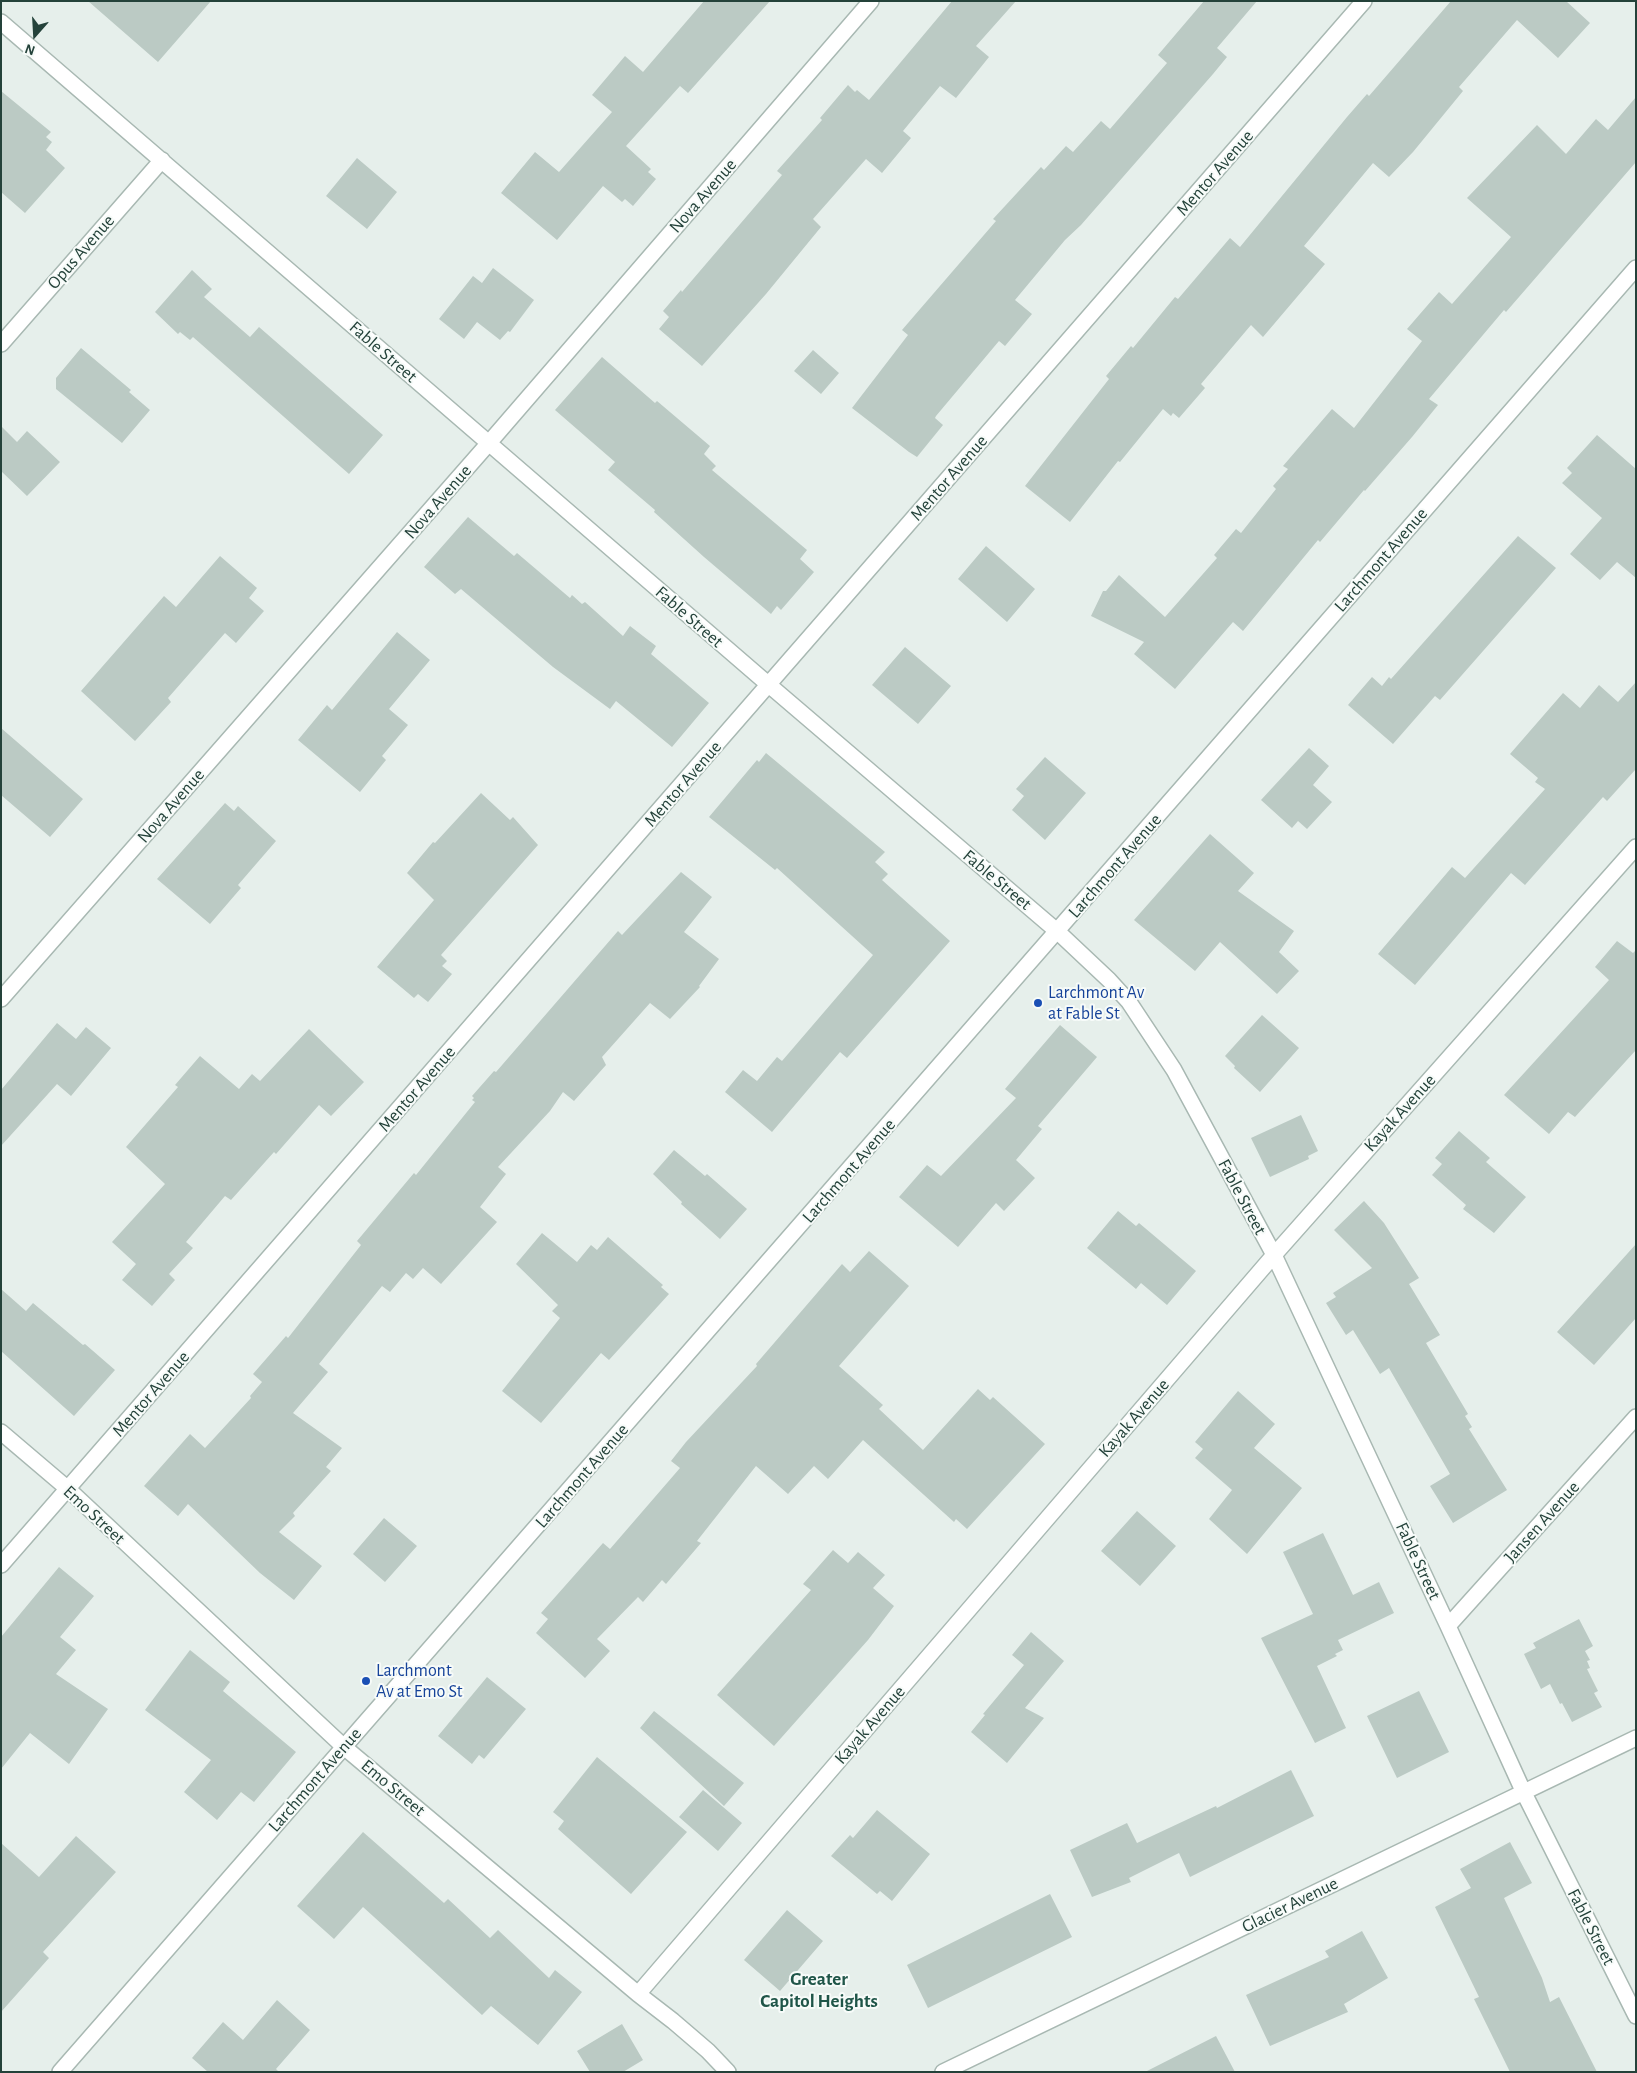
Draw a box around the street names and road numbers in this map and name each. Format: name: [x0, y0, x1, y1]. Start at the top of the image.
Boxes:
street label: Mentor Avenue: [1172, 126, 1258, 220]
street label: Nova Avenue: [665, 154, 741, 238]
street label: Opus Avenue: [43, 210, 119, 294]
street label: Fable Street: [345, 317, 421, 387]
street label: Mentor Avenue: [906, 431, 992, 525]
street label: Nova Avenue: [400, 460, 476, 544]
street label: Larchmont Avenue: [1330, 503, 1432, 617]
street label: Fable Street: [651, 582, 727, 652]
street label: Mentor Avenue: [640, 737, 726, 831]
street label: Nova Avenue: [133, 764, 209, 848]
street label: Larchmont Avenue: [1064, 809, 1166, 923]
street label: Fable Street: [958, 845, 1036, 915]
street label: Mentor Avenue: [374, 1042, 460, 1136]
street label: Kayak Avenue: [1359, 1070, 1441, 1156]
street label: Larchmont Avenue: [798, 1114, 900, 1228]
street label: Fable Street: [1213, 1155, 1271, 1239]
street label: Mentor Avenue: [108, 1347, 194, 1441]
street label: Kayak Avenue: [1094, 1374, 1174, 1462]
street label: Larchmont Avenue: [531, 1419, 633, 1533]
street label: Jansen Avenue: [1500, 1477, 1584, 1567]
street label: Emo Street: [58, 1481, 130, 1549]
street label: Fable Street: [1391, 1519, 1445, 1603]
street label: Kayak Avenue: [830, 1681, 910, 1769]
street label: Larchmont Avenue: [264, 1723, 366, 1837]
street label: Emo Street: [357, 1755, 429, 1821]
street label: Glacier Avenue: [1238, 1872, 1342, 1938]
street label: Fable Street: [1563, 1885, 1619, 1969]

